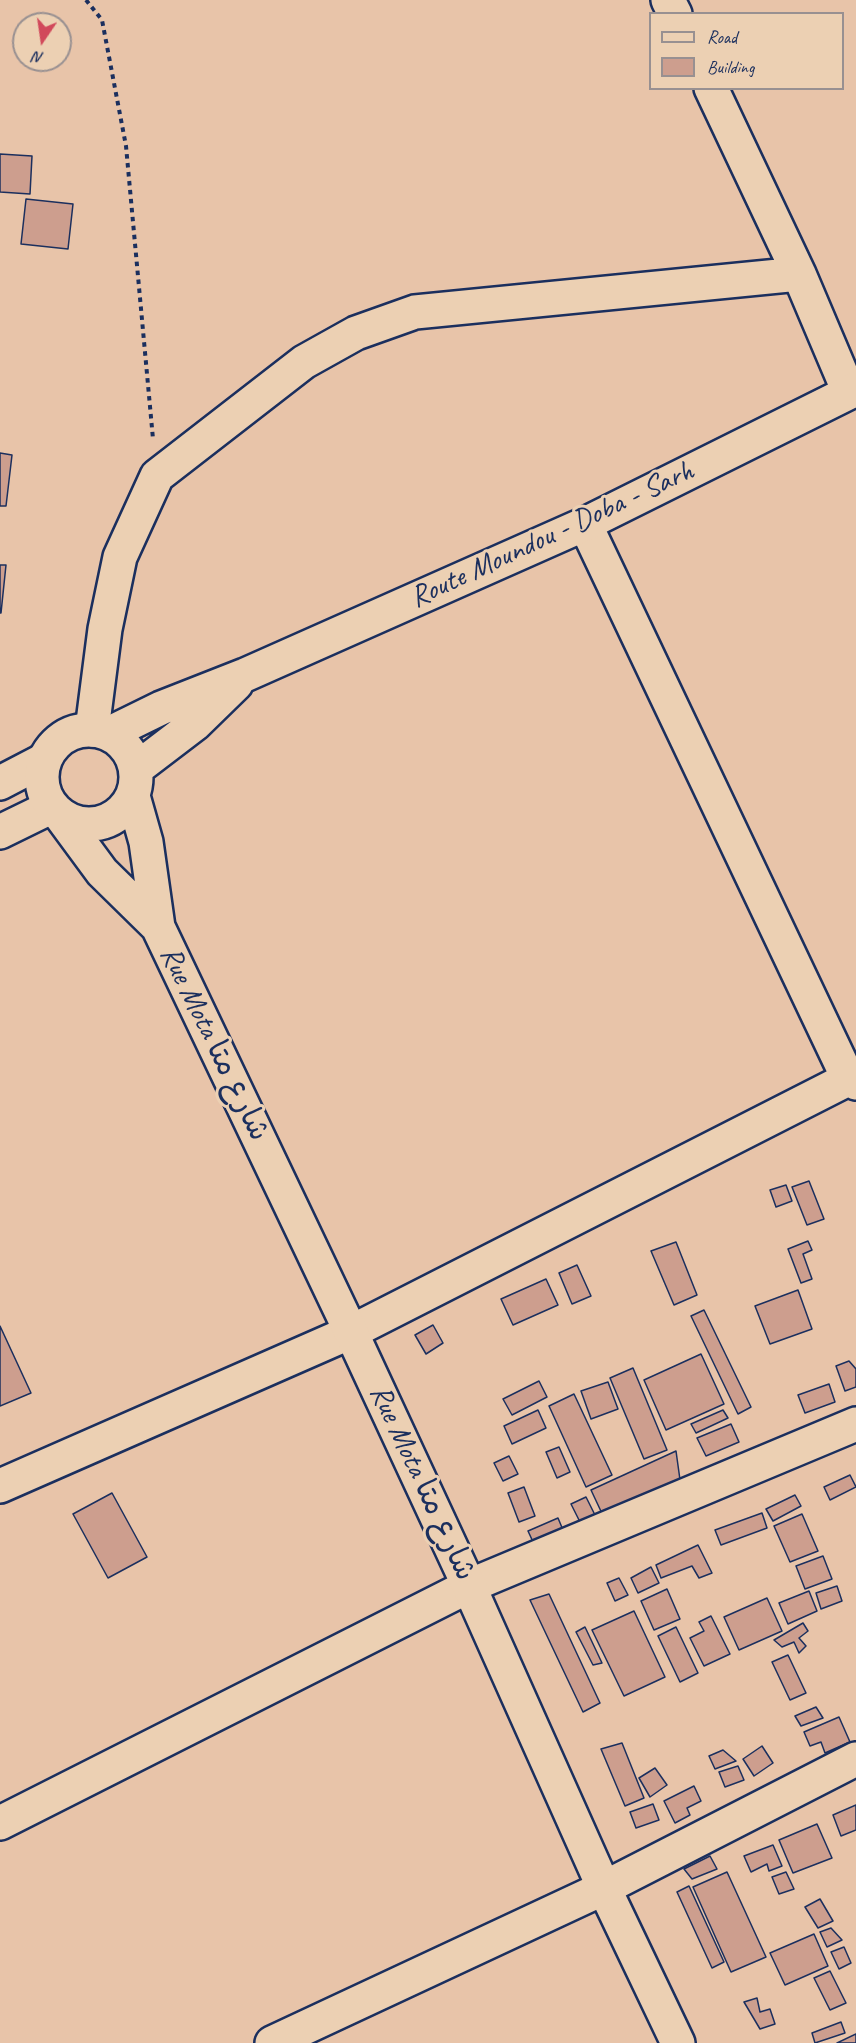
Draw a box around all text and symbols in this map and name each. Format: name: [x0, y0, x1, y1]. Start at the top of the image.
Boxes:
north arrow: [12, 12, 72, 72]
legend: [649, 12, 844, 90]
text: Road: [707, 26, 737, 48]
text: N: [31, 47, 45, 68]
text: Building: [707, 56, 754, 78]
street label: Route Moundou - Doba - Sarh: [405, 454, 699, 616]
street label: Rue Mota شارع متا: [151, 941, 277, 1147]
street label: Rue Mota شارع متا: [361, 1379, 483, 1587]

